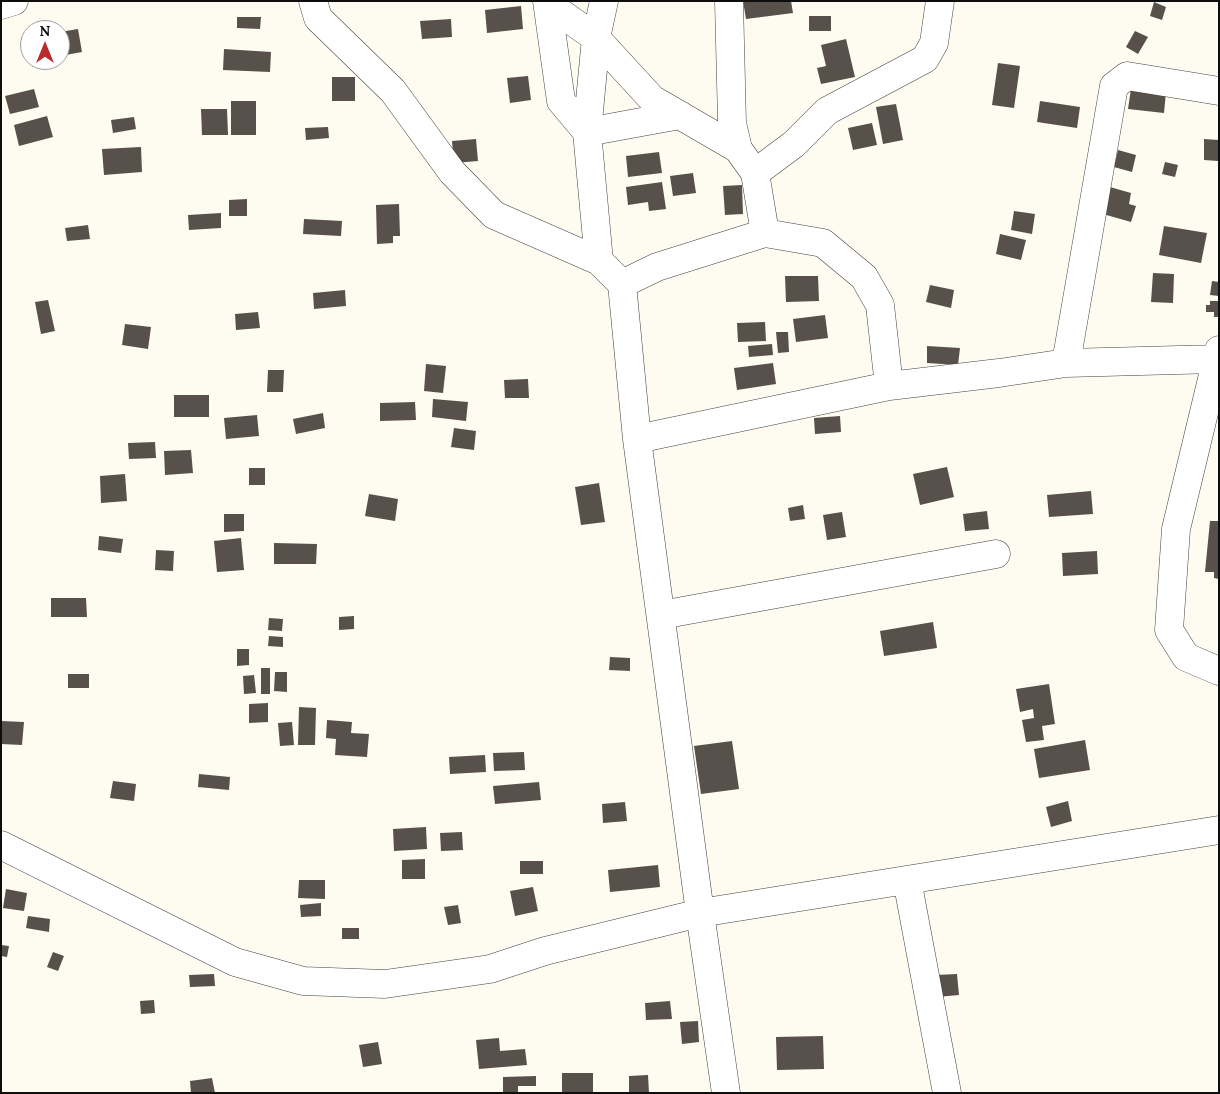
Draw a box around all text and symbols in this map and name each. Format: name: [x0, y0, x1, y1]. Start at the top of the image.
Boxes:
north arrow: [20, 20, 70, 70]
text: N: [40, 22, 50, 40]

